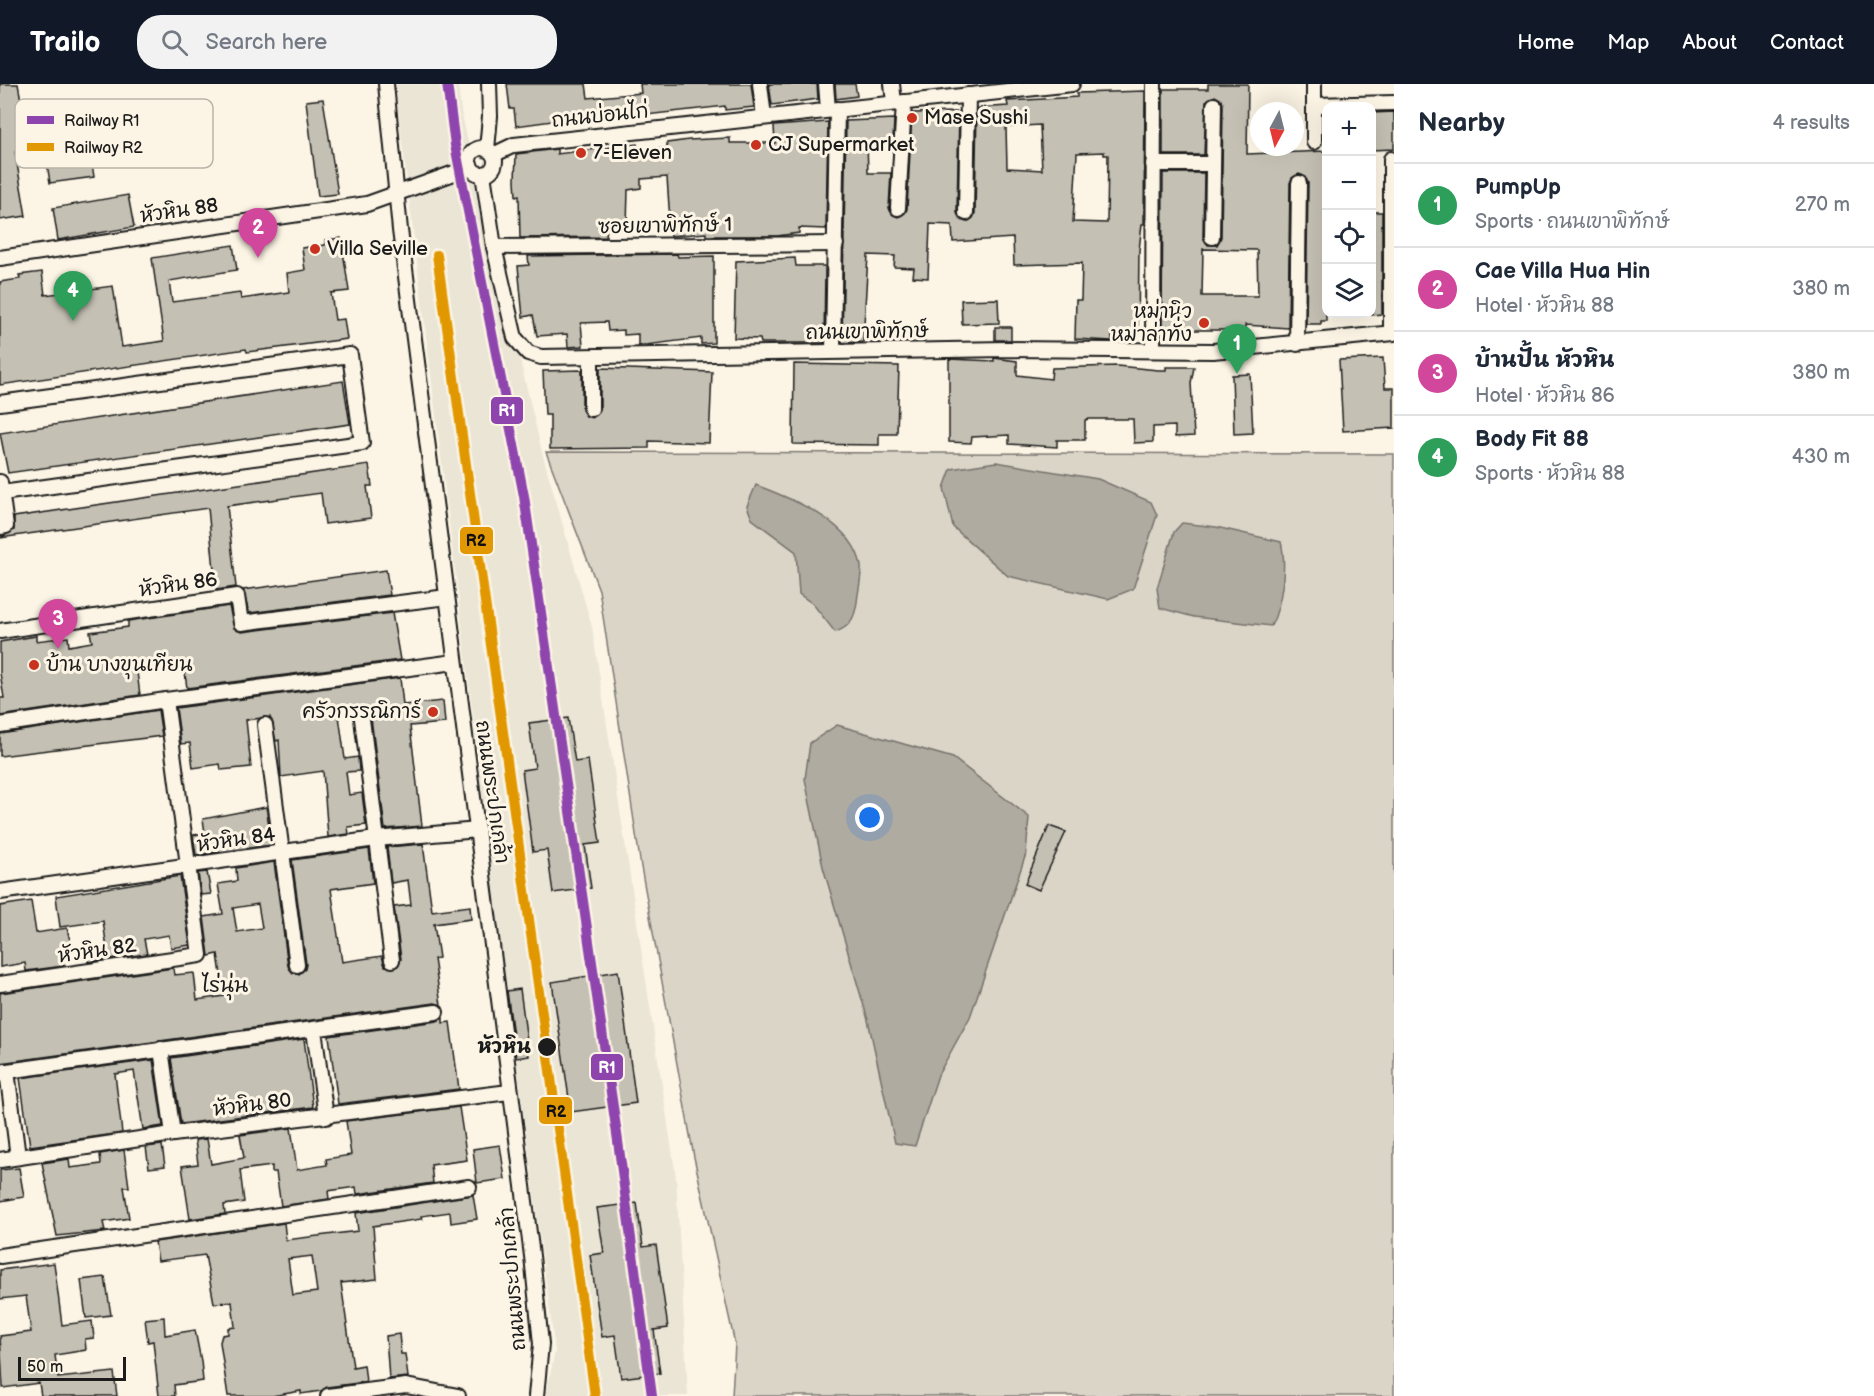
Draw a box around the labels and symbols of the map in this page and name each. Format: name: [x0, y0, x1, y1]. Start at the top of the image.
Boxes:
street label: ถนนบ่อนไก่: [550, 97, 650, 133]
legend: [15, 99, 213, 168]
north arrow: [1250, 102, 1304, 156]
place label: Mase Sushi: [924, 106, 1028, 130]
marker: Mase Sushi: [905, 111, 919, 125]
text: Railway R1: [64, 112, 140, 131]
place label: CJ Supermarket: [768, 133, 914, 157]
marker: CJ Supermarket: [749, 138, 763, 152]
text: Railway R2: [64, 139, 143, 158]
place label: 7-Eleven: [593, 141, 672, 165]
marker: 7-Eleven: [574, 146, 588, 160]
street label: หัวหิน 88: [138, 193, 220, 228]
pin: 2: [238, 208, 278, 258]
street label: ซอยเขาพิทักษ์ 1: [598, 211, 732, 239]
place label: Villa Seville: [327, 237, 428, 261]
marker: Villa Seville: [308, 242, 322, 256]
pin: 4: [54, 272, 92, 321]
place label: หม่านิว หม่าล่าทั่ง: [1111, 298, 1192, 347]
marker: หม่านิว หม่าล่าทั่ง: [1197, 316, 1211, 330]
street label: ถนนเขาพิทักษ์: [805, 317, 929, 345]
pin: 1: [1218, 324, 1256, 374]
line badge: R1: [490, 396, 524, 425]
text: R1: [498, 402, 516, 421]
line badge: R2: [459, 526, 494, 555]
text: R2: [466, 532, 487, 551]
street label: หัวหิน 86: [137, 567, 219, 602]
pin: 3: [38, 600, 78, 649]
place label: บ้าน บางขุนเทียน: [46, 651, 193, 680]
marker: บ้าน บางขุนเทียน: [27, 658, 41, 672]
place label: ครัวกรรณิการ์: [302, 698, 422, 724]
marker: ครัวกรรณิการ์: [426, 705, 440, 719]
street label: ถนนพระปกเกล้า: [470, 719, 516, 865]
your location: [855, 803, 884, 832]
street label: หัวหิน 84: [195, 822, 277, 857]
street label: หัวหิน 82: [56, 933, 138, 968]
district label: ไร่นุ่น: [201, 972, 248, 1001]
place label: หัวหิน: [477, 1034, 532, 1059]
marker: หัวหิน: [536, 1036, 558, 1058]
line badge: R1: [590, 1053, 624, 1081]
text: R1: [598, 1059, 616, 1078]
street label: หัวหิน 80: [211, 1087, 293, 1122]
line badge: R2: [538, 1096, 573, 1125]
text: R2: [546, 1103, 567, 1122]
street label: ถนนพระปกเกล้า: [493, 1206, 531, 1352]
scale bar: [18, 1354, 126, 1382]

